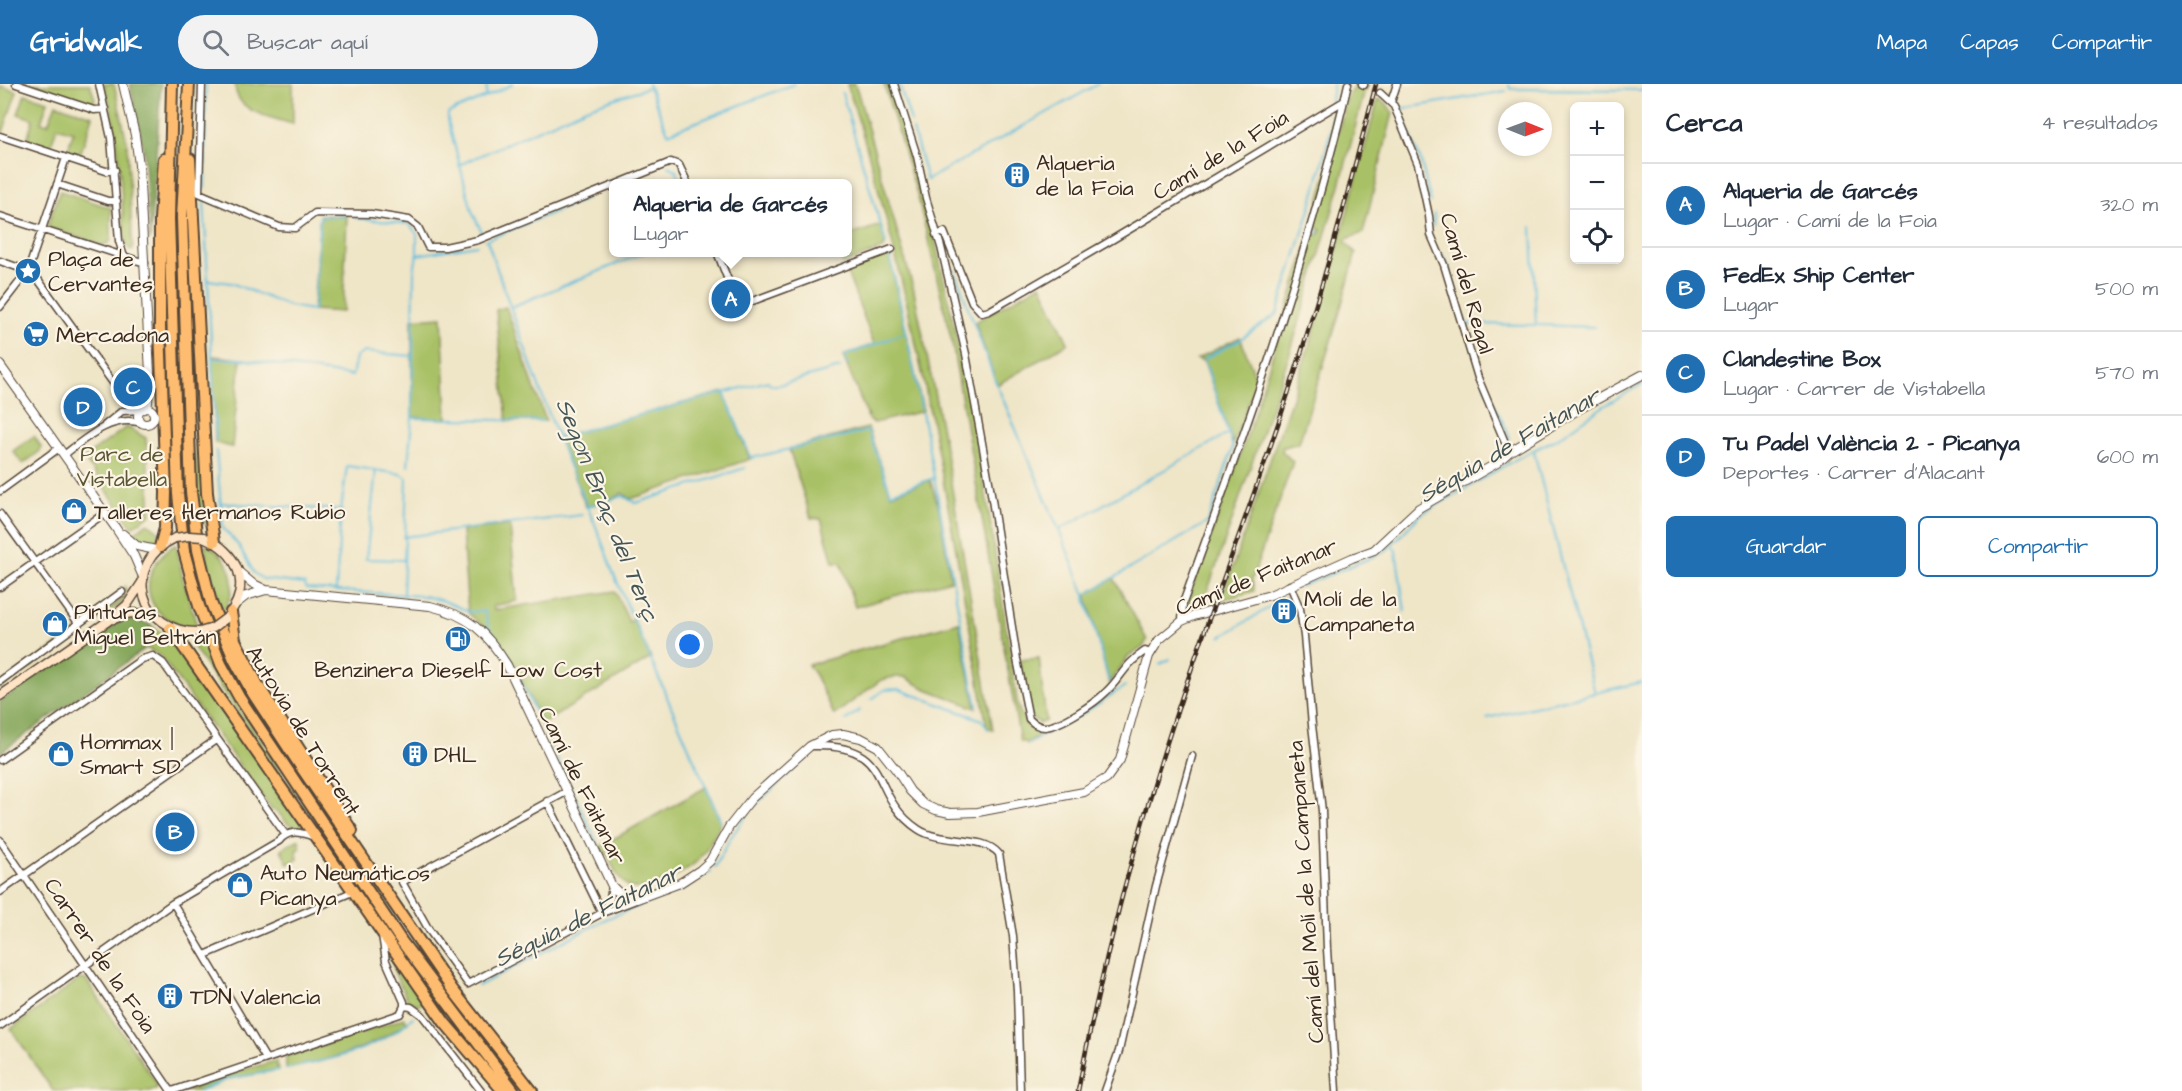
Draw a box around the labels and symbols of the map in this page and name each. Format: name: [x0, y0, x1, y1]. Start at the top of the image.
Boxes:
street label: Camí de la Foia: [1147, 102, 1295, 208]
north arrow: [1498, 102, 1552, 156]
place label: Alqueria de la Foia: [1036, 148, 1134, 204]
building icon: Alqueria de la Foia: [1002, 160, 1032, 190]
street label: Camí del Regal: [1431, 209, 1501, 358]
place label: Plaça de Cervantes: [48, 244, 153, 300]
place icon: Plaça de Cervantes: [13, 256, 43, 286]
pin: A: [712, 276, 750, 322]
supermarket icon: Mercadona: [21, 319, 51, 349]
place label: Mercadona: [56, 320, 169, 351]
pin: C: [114, 364, 152, 410]
water label: Séquia de Faitanar: [1412, 378, 1609, 512]
pin: D: [64, 384, 103, 430]
water label: Segon Braç del Terç: [546, 394, 668, 628]
park label: Parc de Vistabella: [77, 439, 167, 495]
shop icon: Talleres Hermanos Rubio: [59, 496, 89, 526]
place label: Talleres Hermanos Rubio: [94, 497, 346, 528]
street label: Camí de Faitanar: [1171, 531, 1342, 624]
place label: Molí de la Campaneta: [1304, 584, 1414, 640]
building icon: Molí de la Campaneta: [1269, 596, 1299, 626]
place label: Pinturas Miguel Beltrán: [74, 597, 216, 654]
shop icon: Pinturas Miguel Beltrán: [40, 609, 70, 639]
fuel station icon: Benzinera Dieself Low Cost: [443, 624, 473, 654]
your location: [675, 630, 704, 659]
street label: Autovia de Torrent: [238, 640, 368, 822]
place label: Benzinera Dieself Low Cost: [314, 655, 602, 686]
street label: Camí de Faitanar: [530, 701, 633, 870]
place label: Hommax | Smart SD: [80, 727, 181, 783]
shop icon: Hommax | Smart SD: [46, 739, 76, 769]
building icon: DHL: [400, 739, 430, 769]
street label: Camí del Molí de la Campaneta: [1280, 739, 1333, 1044]
place label: DHL: [434, 740, 477, 771]
pin: B: [156, 810, 195, 855]
water label: Séquia de Faitanar: [489, 854, 691, 976]
place label: Auto Neumáticos Picanya: [260, 858, 430, 915]
shop icon: Auto Neumáticos Picanya: [225, 870, 255, 900]
street label: Carrer de la Foia: [36, 872, 163, 1040]
building icon: TDN Valencia: [155, 981, 185, 1011]
place label: TDN Valencia: [190, 982, 320, 1013]

